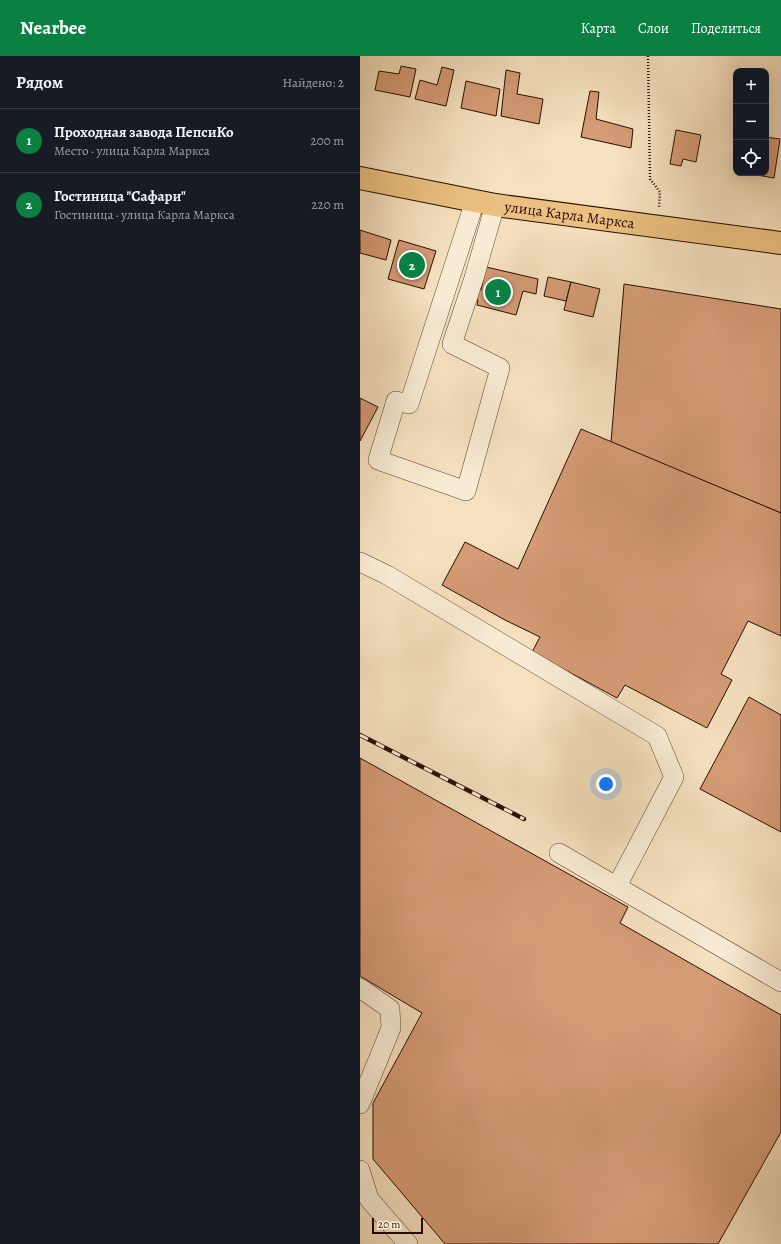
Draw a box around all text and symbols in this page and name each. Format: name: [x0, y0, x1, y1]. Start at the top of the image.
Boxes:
text: Nearbee: [20, 15, 86, 41]
text: Карта: [581, 19, 616, 38]
text: Слои: [638, 19, 669, 38]
text: Поделиться: [691, 19, 761, 38]
map controls: [733, 68, 769, 176]
button: +: [733, 68, 769, 104]
text: Рядом: [16, 71, 63, 94]
text: Найдено: 2: [283, 74, 344, 91]
button: −: [733, 104, 769, 140]
text: Проходная завода ПепсиКо: [54, 122, 234, 142]
text: 1: [27, 132, 31, 149]
text: 200 m: [311, 132, 344, 149]
button: locate: [733, 140, 769, 176]
text: Место · улица Карла Маркса: [54, 142, 210, 159]
text: Гостиница "Сафари": [54, 186, 186, 206]
text: 2: [26, 196, 32, 213]
text: 220 m: [311, 196, 344, 213]
street label: улица Карла Маркса: [502, 196, 636, 233]
text: Гостиница · улица Карла Маркса: [54, 206, 235, 223]
pin: 2: [399, 250, 425, 280]
pin: 1: [485, 277, 511, 307]
your location: [596, 774, 616, 794]
scale bar: [372, 1216, 423, 1235]
text: 20 m: [378, 1217, 400, 1232]

